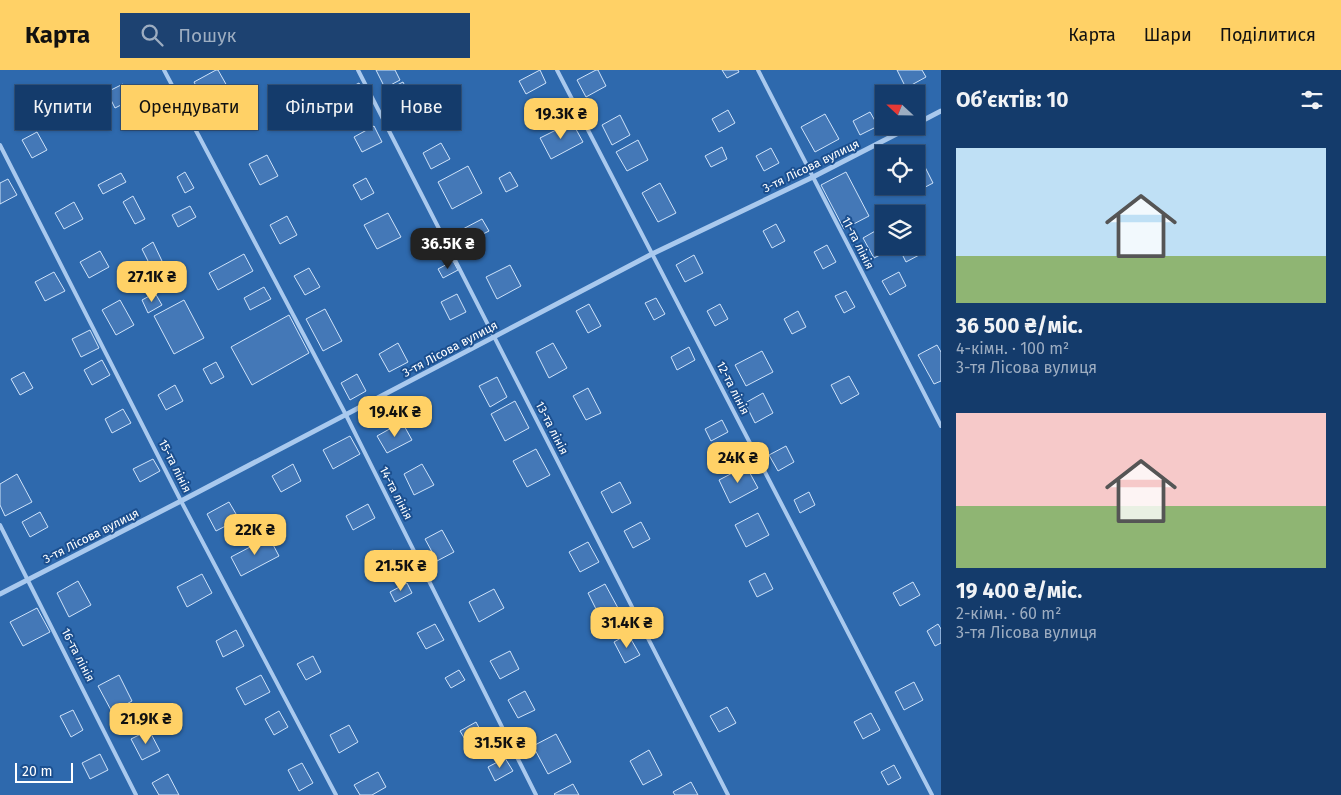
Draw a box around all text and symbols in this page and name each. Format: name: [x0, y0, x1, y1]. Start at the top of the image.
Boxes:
search box: [120, 13, 470, 58]
text: Карта: [25, 21, 90, 49]
icon: search: [138, 21, 166, 49]
text: Пошук: [178, 24, 236, 47]
text: Карта: [1068, 24, 1116, 46]
text: Шари: [1144, 24, 1192, 46]
text: Поділитися: [1220, 24, 1316, 46]
chip: Купити: [15, 85, 111, 130]
chip: Орендувати: [121, 85, 258, 130]
chip: Фільтри: [268, 85, 372, 130]
chip: Нове: [382, 85, 461, 130]
north arrow: [875, 85, 925, 135]
map controls: [875, 85, 925, 255]
icon: filters: [1298, 86, 1326, 114]
text: Об’єктів: 10: [956, 87, 1069, 113]
pin: 19.3K ₴: [515, 98, 607, 140]
text: 19.3K ₴: [535, 104, 587, 123]
street label: 3-тя Лісова вулиця: [760, 137, 862, 195]
button: locate: [875, 145, 925, 195]
icon: home: [1096, 181, 1186, 271]
button: layers: [875, 205, 925, 255]
street label: 11-та лінія: [839, 214, 877, 272]
pin: 36.5K ₴: [402, 228, 494, 270]
text: 36.5K ₴: [421, 234, 475, 253]
pin: 27.1K ₴: [106, 260, 198, 303]
text: 27.1K ₴: [128, 267, 176, 286]
text: 36 500 ₴/міс.: [956, 313, 1083, 339]
street label: 3-тя Лісова вулиця: [400, 318, 500, 380]
text: 4-кімн. · 100 m²: [956, 339, 1069, 358]
text: 3-тя Лісова вулиця: [956, 358, 1097, 377]
street label: 12-та лінія: [714, 359, 752, 417]
pin: 19.4K ₴: [349, 396, 441, 438]
street label: 13-та лінія: [533, 399, 571, 457]
text: 19.4K ₴: [369, 402, 421, 421]
street label: 15-та лінія: [156, 437, 194, 495]
pin: 24K ₴: [703, 442, 773, 484]
icon: home: [1096, 446, 1186, 536]
text: 24K ₴: [718, 448, 758, 467]
street label: 14-та лінія: [377, 464, 415, 522]
street label: 3-тя Лісова вулиця: [41, 506, 141, 566]
pin: 22K ₴: [220, 514, 290, 556]
text: 22K ₴: [235, 520, 275, 539]
pin: 21.5K ₴: [355, 550, 447, 592]
text: 21.5K ₴: [375, 556, 427, 575]
text: 19 400 ₴/міс.: [956, 578, 1082, 604]
text: 2-кімн. · 60 m²: [956, 604, 1061, 623]
pin: 31.4K ₴: [581, 606, 673, 649]
text: 31.4K ₴: [601, 613, 653, 632]
text: 3-тя Лісова вулиця: [956, 623, 1097, 642]
street label: 16-та лінія: [59, 626, 97, 684]
pin: 21.9K ₴: [100, 702, 192, 745]
text: 21.9K ₴: [121, 709, 171, 728]
pin: 31.5K ₴: [454, 726, 546, 769]
text: 31.5K ₴: [474, 733, 526, 752]
scale bar: [15, 760, 72, 783]
text: 20 m: [22, 763, 52, 780]

